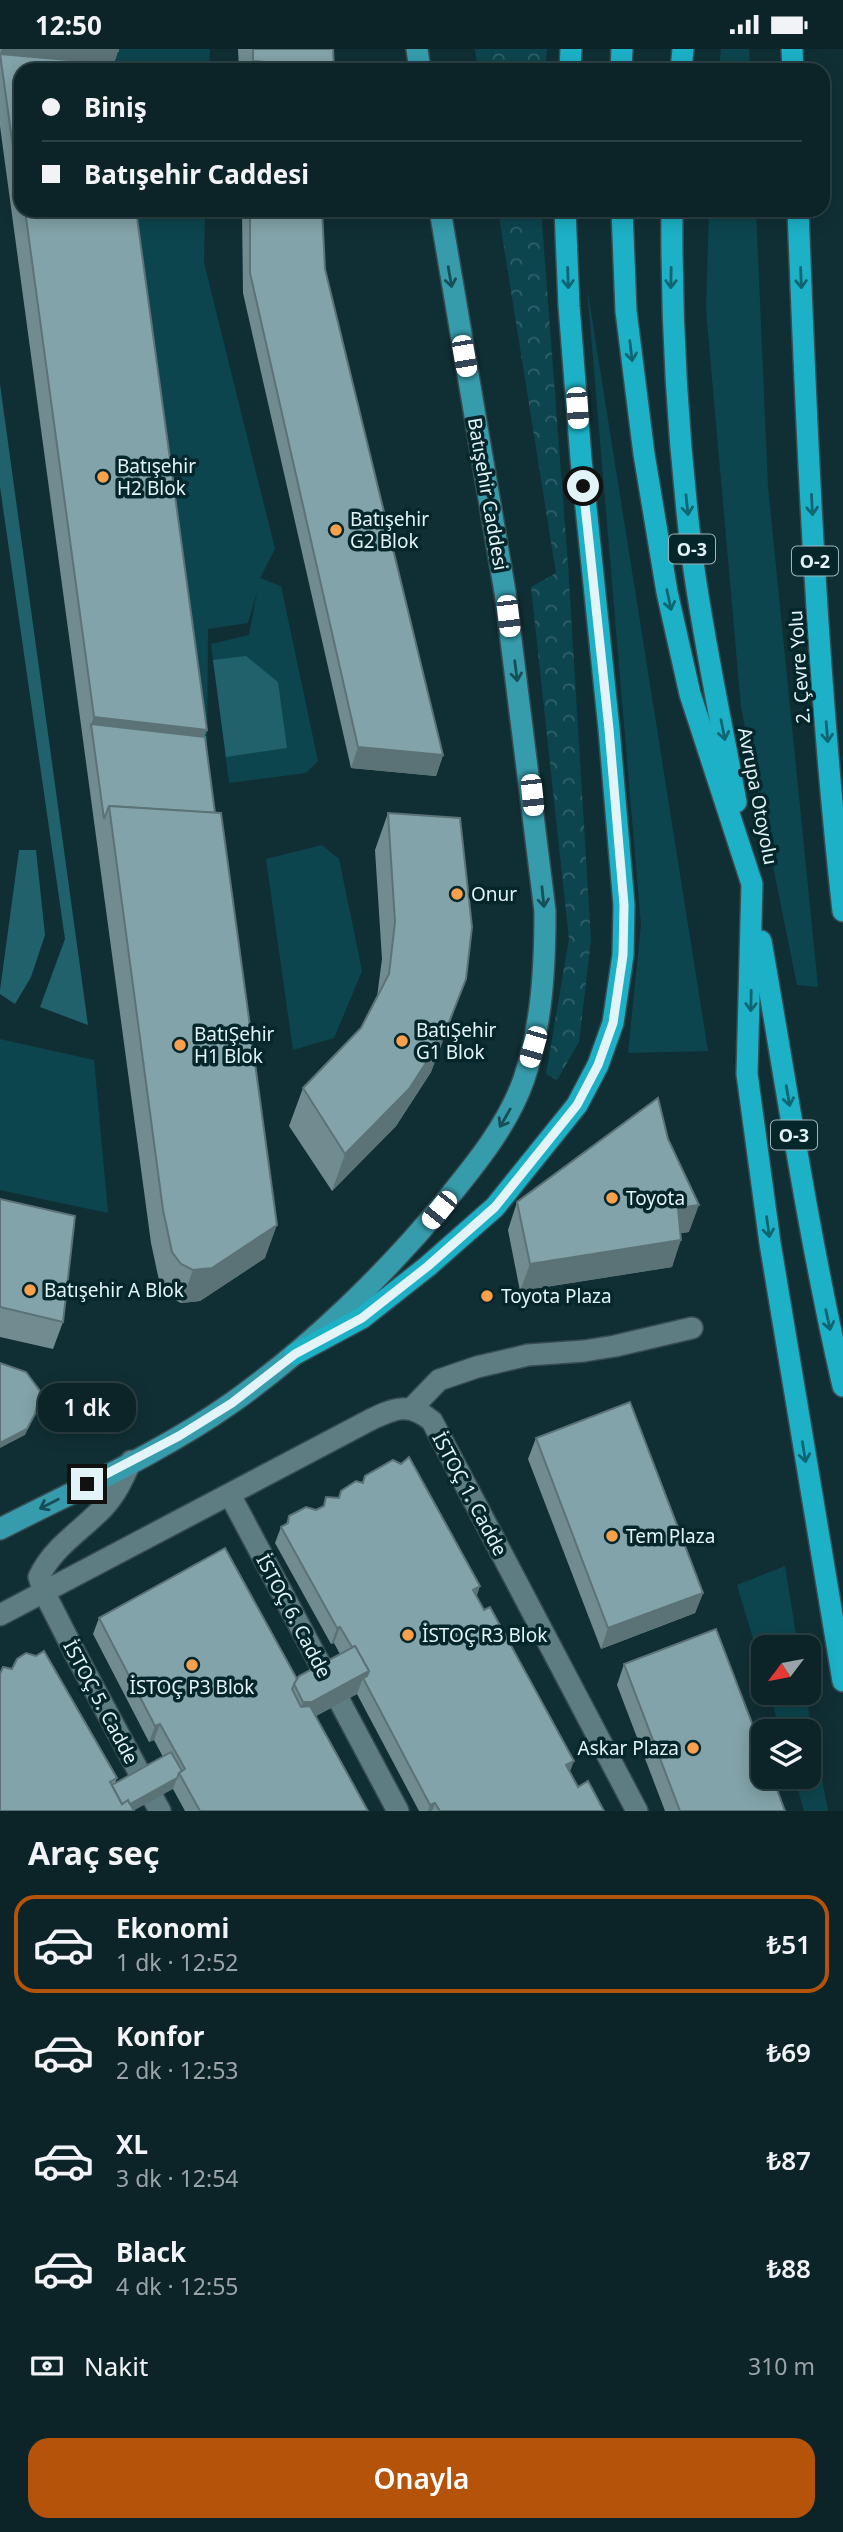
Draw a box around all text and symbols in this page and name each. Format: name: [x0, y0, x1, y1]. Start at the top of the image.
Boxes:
text: 12:50: [35, 7, 102, 43]
text: Biniş: [84, 89, 147, 125]
text: Batışehir Caddesi: [84, 156, 309, 192]
one-way arrow: [444, 266, 457, 288]
one-way arrow: [561, 266, 574, 289]
one-way arrow: [664, 266, 678, 289]
one-way arrow: [794, 266, 807, 289]
car: [451, 333, 478, 379]
one-way arrow: [625, 339, 638, 362]
car: [566, 386, 589, 430]
street label: Batışehir Caddesi: [462, 416, 514, 572]
place label: Batışehir H2 Blok: [117, 453, 196, 501]
marker: Batışehir H2 Blok: [95, 469, 111, 485]
route start: [567, 470, 599, 502]
one-way arrow: [680, 493, 693, 516]
one-way arrow: [805, 494, 818, 517]
place label: Batışehir G2 Blok: [350, 506, 429, 554]
marker: Batışehir G2 Blok: [328, 522, 344, 538]
road number: O-3: [669, 535, 715, 563]
road number: O-2: [792, 547, 838, 575]
one-way arrow: [662, 588, 676, 611]
car: [496, 594, 521, 638]
street label: 2. Çevre Yolu: [782, 609, 816, 725]
one-way arrow: [509, 659, 522, 682]
one-way arrow: [716, 718, 730, 741]
one-way arrow: [821, 721, 834, 743]
street label: Avrupa Otoyolu: [732, 725, 784, 867]
car: [520, 773, 545, 817]
place label: Onur: [471, 881, 517, 907]
one-way arrow: [537, 885, 550, 908]
marker: Onur: [449, 886, 465, 902]
one-way arrow: [744, 989, 757, 1012]
place label: BatıŞehir G1 Blok: [416, 1017, 497, 1065]
place label: BatıŞehir H1 Blok: [194, 1021, 275, 1069]
car: [518, 1024, 549, 1070]
marker: BatıŞehir G1 Blok: [394, 1033, 410, 1049]
marker: BatıŞehir H1 Blok: [172, 1037, 188, 1053]
one-way arrow: [782, 1084, 795, 1107]
one-way arrow: [498, 1107, 512, 1127]
road number: O-3: [771, 1121, 817, 1149]
place label: Toyota: [626, 1185, 685, 1211]
car: [418, 1187, 461, 1233]
marker: Toyota: [604, 1190, 620, 1206]
one-way arrow: [761, 1215, 774, 1238]
place label: Batışehir A Blok: [44, 1277, 184, 1303]
marker: Batışehir A Blok: [22, 1282, 38, 1298]
place label: Toyota Plaza: [501, 1283, 612, 1309]
marker: Toyota Plaza: [479, 1288, 495, 1304]
one-way arrow: [822, 1308, 835, 1331]
callout: 1 dk: [38, 1383, 136, 1431]
text: 1 dk: [63, 1391, 111, 1423]
street label: İSTOÇ 1. Cadde: [426, 1428, 514, 1560]
one-way arrow: [798, 1440, 811, 1463]
route end: [71, 1468, 103, 1500]
one-way arrow: [39, 1497, 60, 1511]
place label: Tem Plaza: [626, 1523, 715, 1549]
marker: Tem Plaza: [604, 1528, 620, 1544]
street label: İSTOÇ 6. Cadde: [250, 1550, 338, 1682]
place label: İSTOÇ R3 Blok: [422, 1622, 547, 1648]
marker: İSTOÇ R3 Blok: [400, 1627, 416, 1643]
north arrow: [751, 1635, 821, 1705]
map controls: [751, 1635, 821, 1789]
street label: İSTOÇ 5. Cadde: [57, 1636, 145, 1768]
marker: İSTOÇ P3 Blok: [184, 1657, 200, 1673]
place label: İSTOÇ P3 Blok: [129, 1674, 255, 1700]
button: layers: [751, 1719, 821, 1789]
place label: Askar Plaza: [578, 1735, 679, 1761]
marker: Askar Plaza: [685, 1740, 701, 1756]
text: Araç seç: [28, 1831, 160, 1874]
text: Ekonomi: [116, 1910, 229, 1946]
icon: car: [32, 1913, 95, 1976]
text: ₺51: [766, 1926, 811, 1962]
text: 1 dk · 12:52: [116, 1946, 238, 1978]
text: Konfor: [116, 2018, 204, 2054]
icon: car: [32, 2021, 95, 2084]
text: ₺69: [766, 2034, 811, 2070]
text: 2 dk · 12:53: [116, 2054, 238, 2086]
text: XL: [116, 2126, 148, 2162]
icon: car: [32, 2129, 95, 2192]
text: ₺87: [766, 2142, 811, 2178]
text: 3 dk · 12:54: [116, 2162, 238, 2194]
text: Black: [116, 2234, 186, 2270]
icon: car: [32, 2237, 95, 2300]
text: ₺88: [766, 2250, 811, 2286]
text: 4 dk · 12:55: [116, 2270, 238, 2302]
icon: cash: [28, 2347, 66, 2385]
text: Nakit: [84, 2348, 148, 2384]
text: 310 m: [748, 2350, 815, 2382]
button: Onayla: [28, 2438, 815, 2518]

